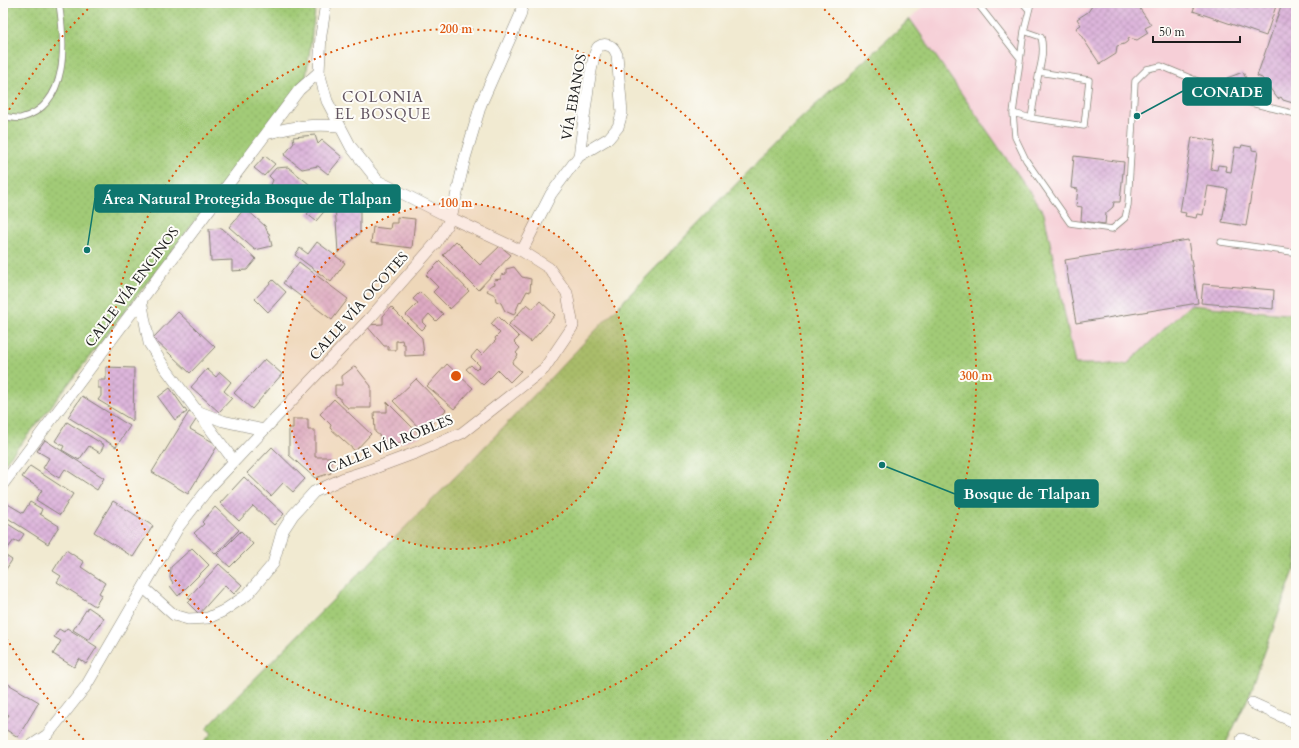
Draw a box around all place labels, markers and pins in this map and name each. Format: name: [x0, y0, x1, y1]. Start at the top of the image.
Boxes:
callout: CONADE: [1183, 78, 1271, 105]
callout: Área Natural Protegida Bosque de Tlalpan: [95, 185, 400, 212]
centre of rings: [449, 369, 463, 383]
callout: Bosque de Tlalpan: [955, 480, 1098, 507]

